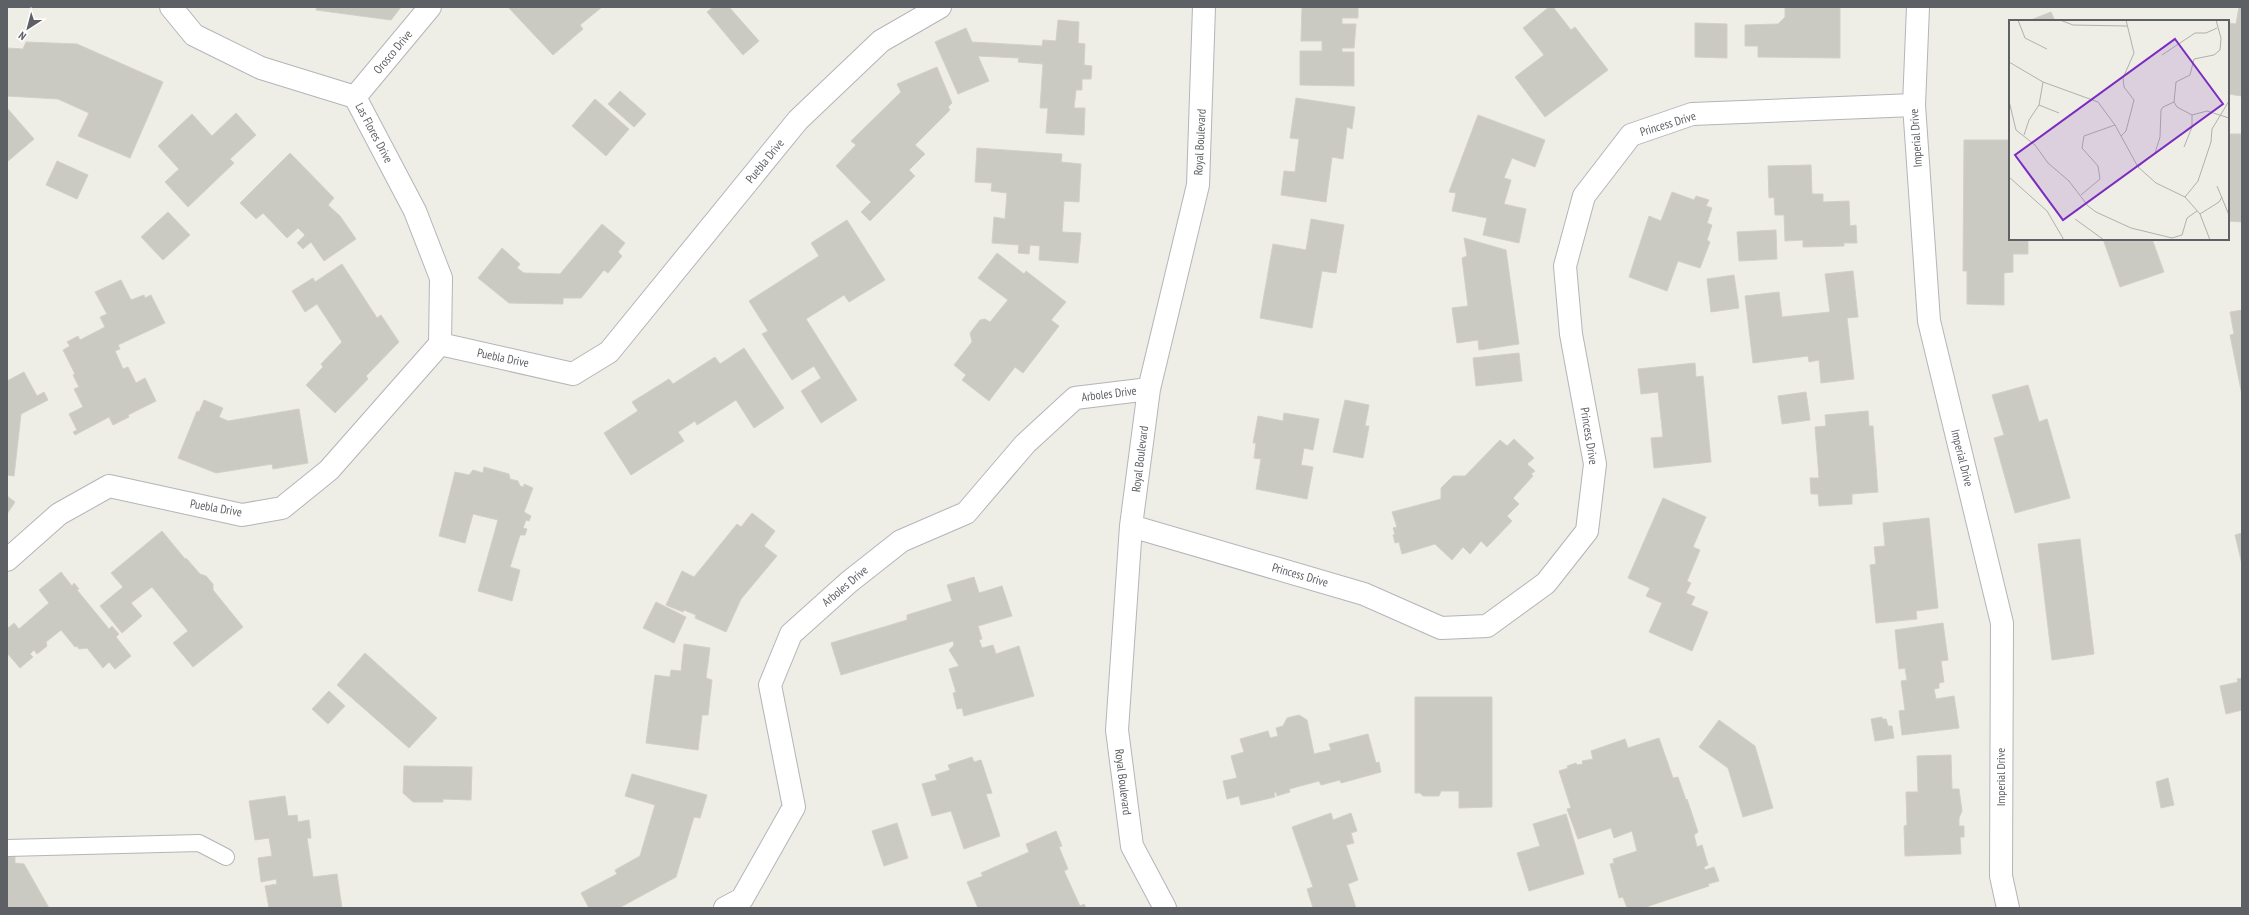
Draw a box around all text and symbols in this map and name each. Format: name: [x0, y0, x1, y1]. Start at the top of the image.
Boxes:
north arrow: [8, 8, 48, 48]
inset map: [2009, 20, 2229, 240]
street label: Orosco Drive: [370, 27, 415, 77]
text: N: [16, 29, 29, 44]
street label: Las Flores Drive: [352, 100, 397, 165]
street label: Royal Boulevard: [1190, 108, 1209, 176]
street label: Princess Drive: [1638, 108, 1698, 139]
street label: Imperial Drive: [1906, 108, 1925, 168]
street label: Puebla Drive: [742, 136, 787, 186]
street label: Puebla Drive: [476, 345, 530, 370]
street label: Arboles Drive: [1080, 383, 1137, 404]
street label: Princess Drive: [1578, 406, 1601, 466]
street label: Royal Boulevard: [1128, 425, 1151, 493]
street label: Imperial Drive: [1948, 428, 1977, 488]
street label: Puebla Drive: [189, 496, 243, 519]
street label: Princess Drive: [1270, 559, 1330, 590]
street label: Arboles Drive: [819, 562, 871, 609]
street label: Royal Boulevard: [1112, 748, 1135, 816]
street label: Imperial Drive: [1993, 748, 2008, 806]

